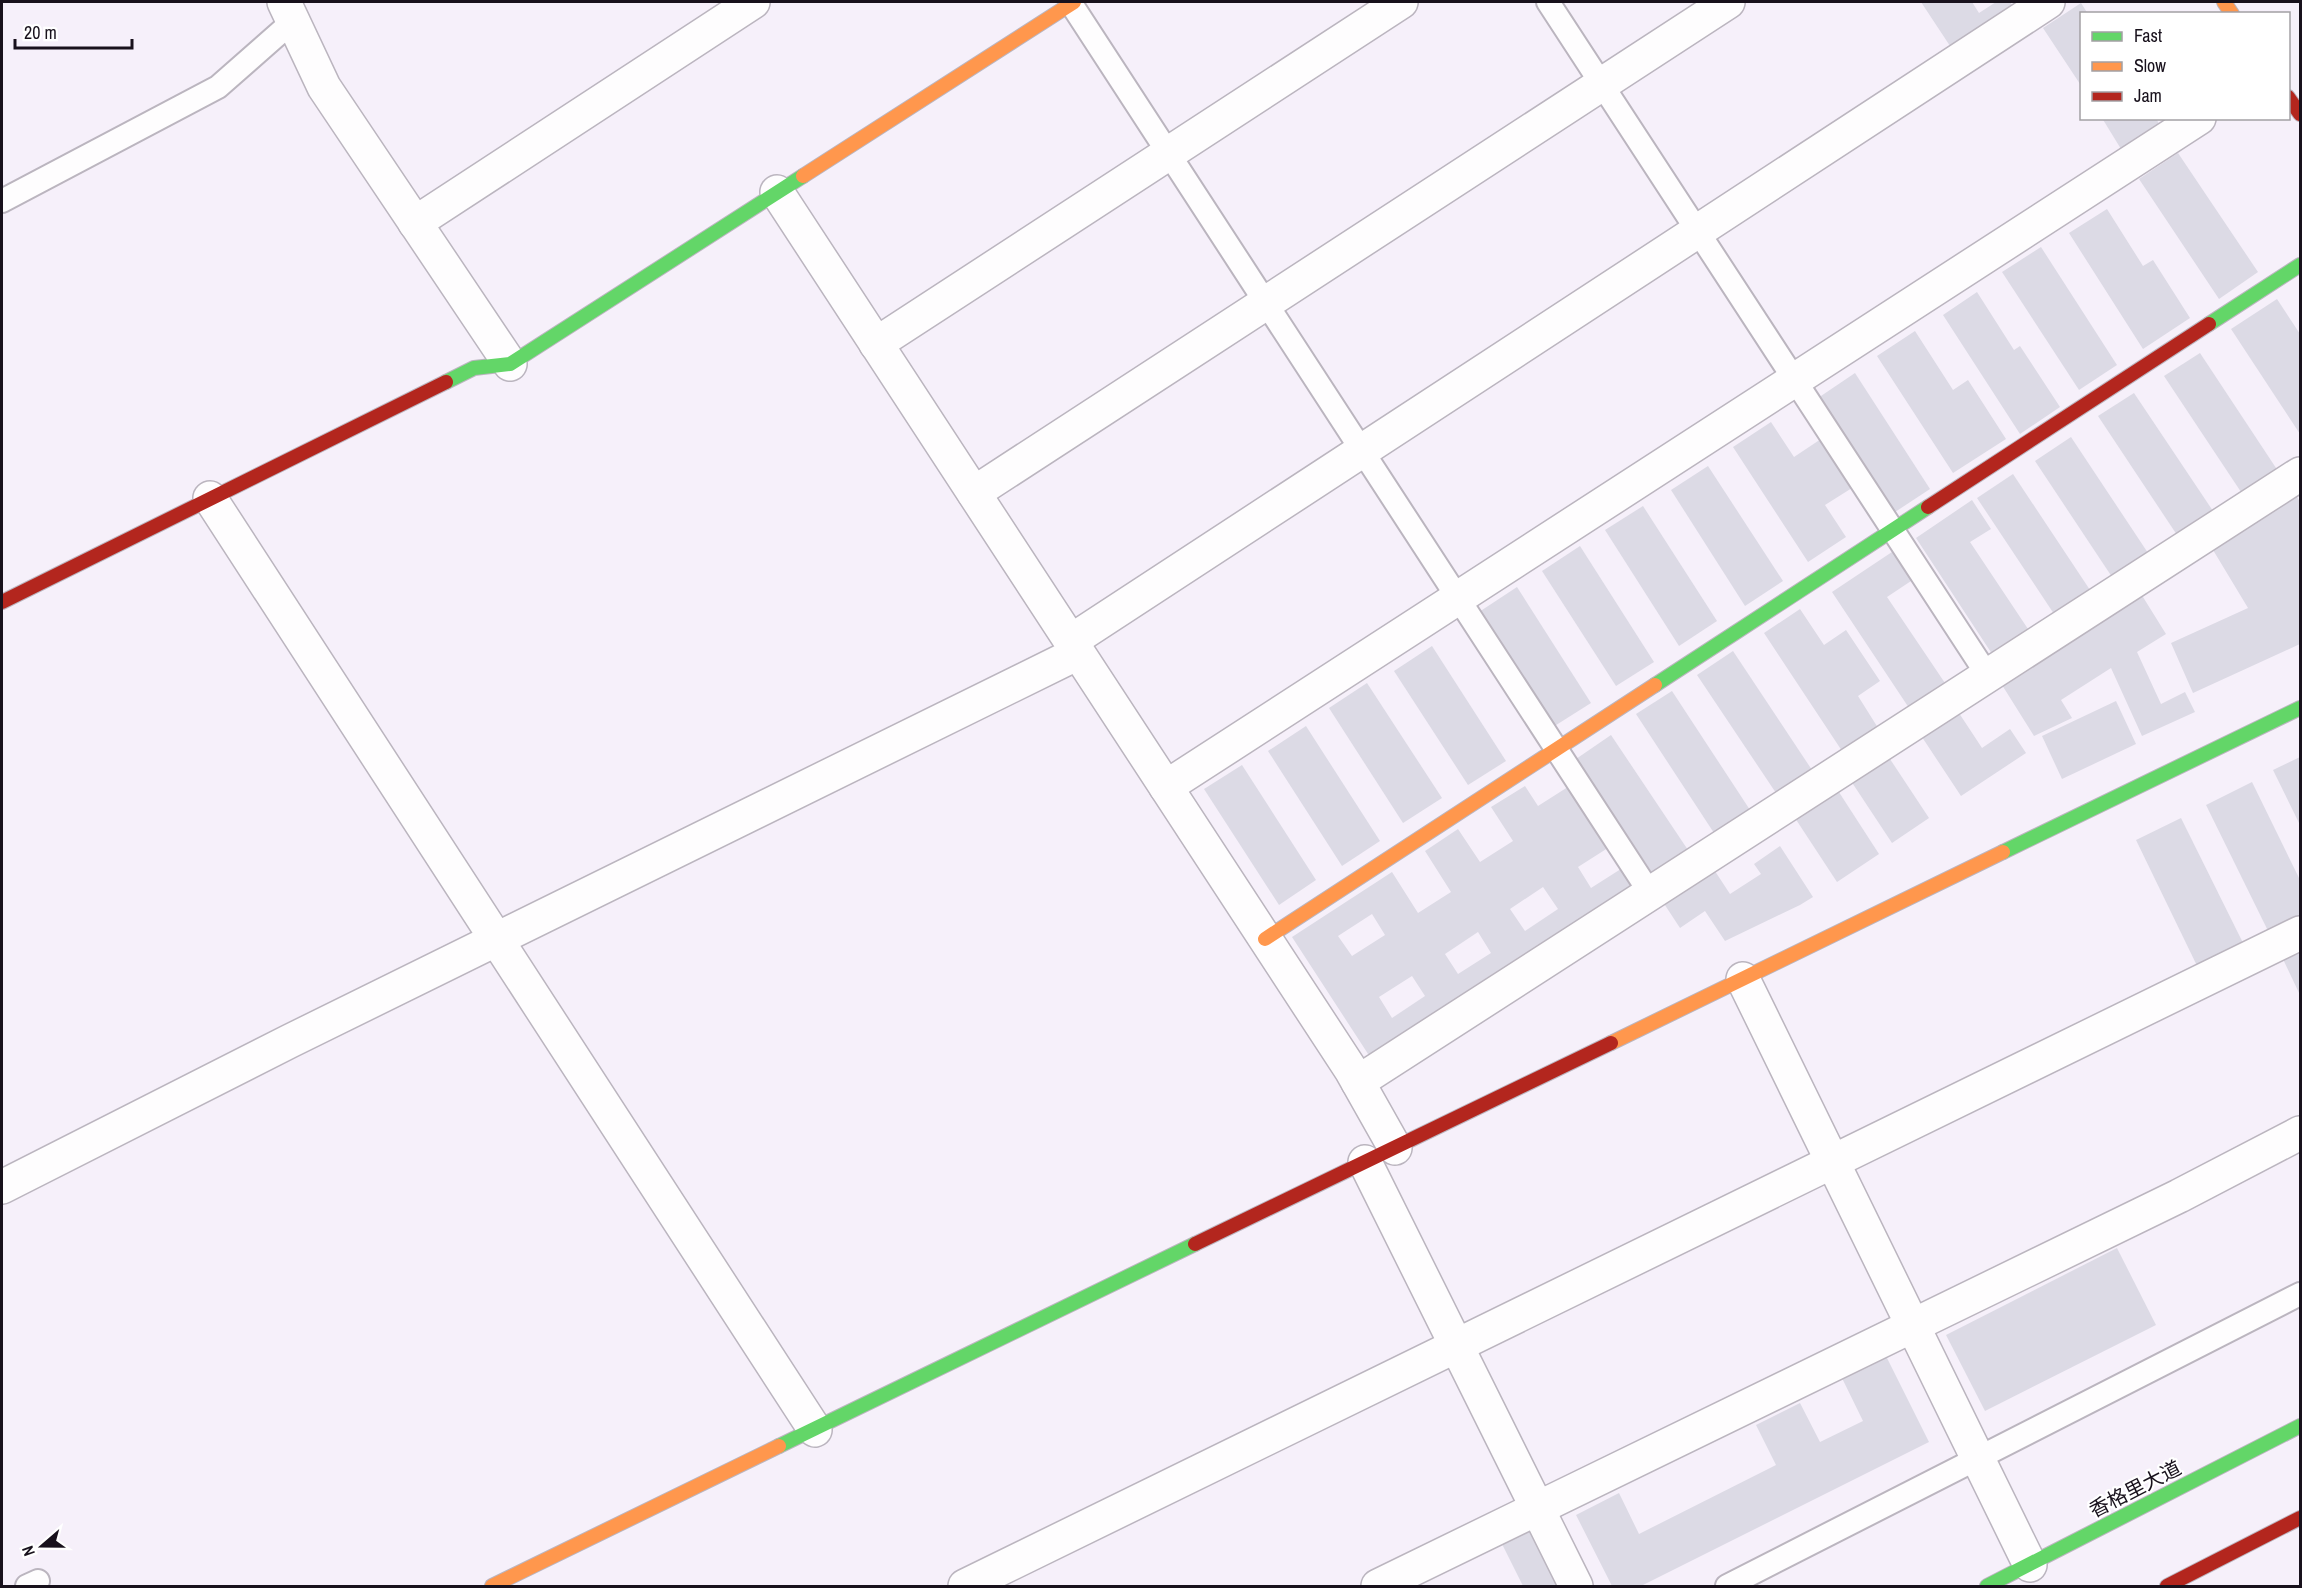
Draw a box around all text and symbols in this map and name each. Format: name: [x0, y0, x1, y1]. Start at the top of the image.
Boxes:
scale bar: [15, 12, 132, 50]
legend: [2080, 12, 2290, 120]
text: 20 m: [24, 20, 57, 45]
text: Fast: [2134, 23, 2162, 48]
text: Slow: [2134, 53, 2166, 78]
text: Jam: [2134, 83, 2162, 108]
street label: 香格里大道: [2084, 1454, 2185, 1523]
north arrow: [12, 1516, 72, 1576]
text: N: [16, 1543, 40, 1559]

